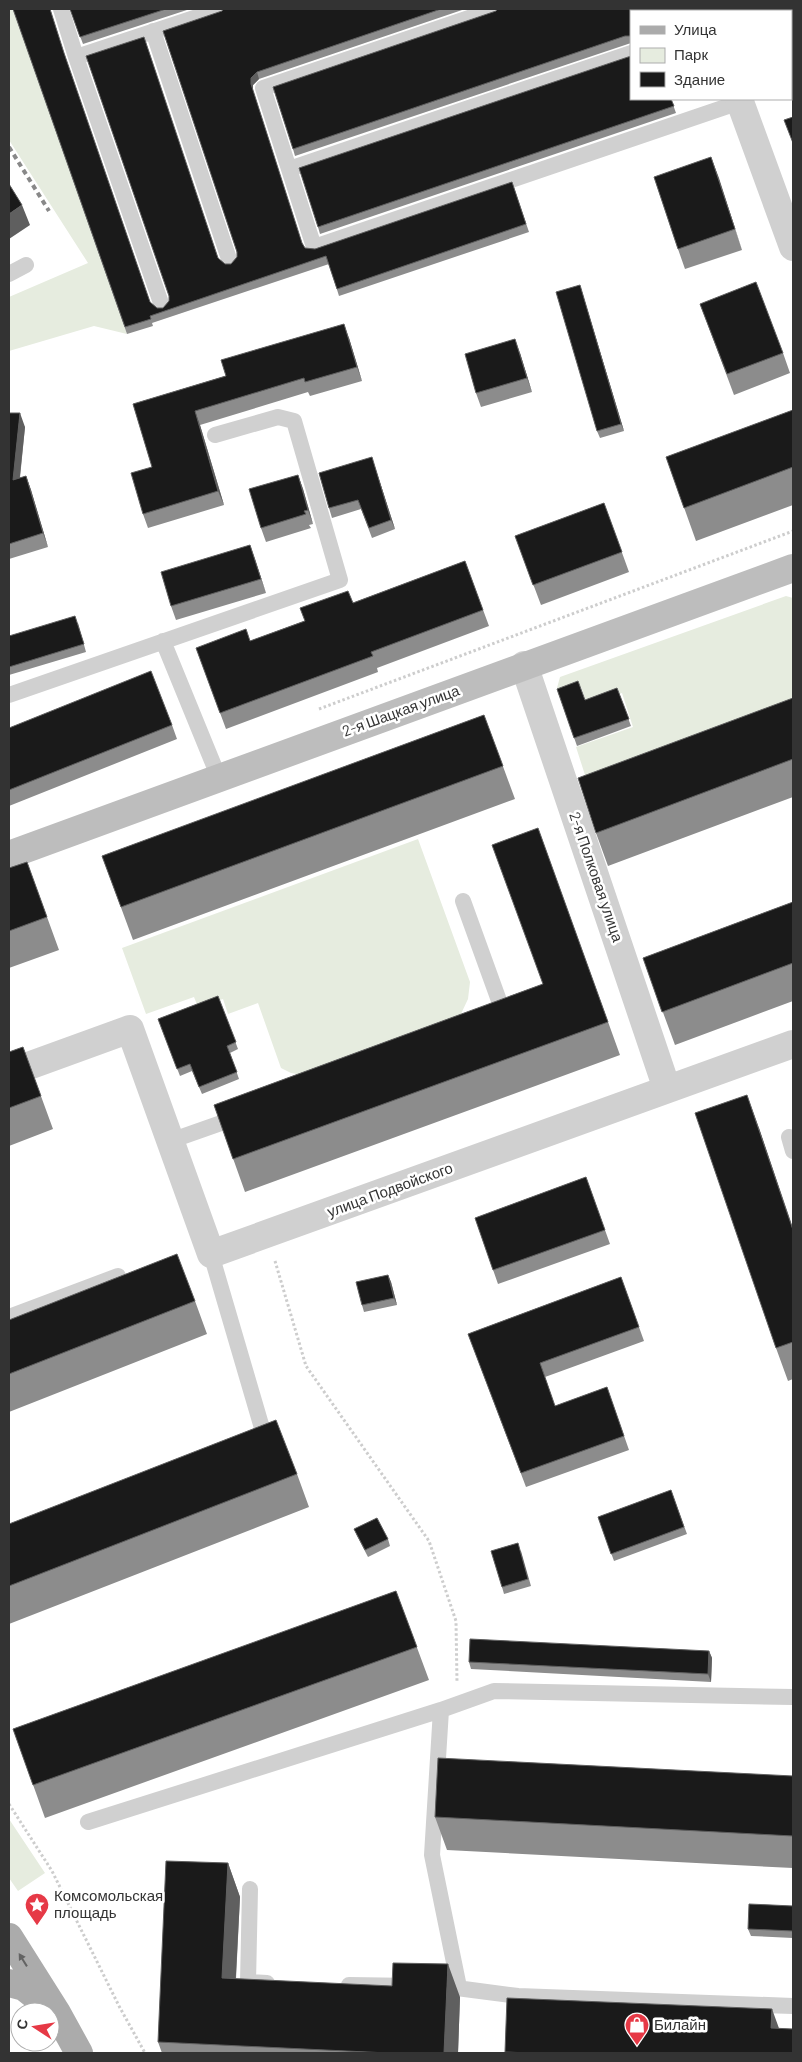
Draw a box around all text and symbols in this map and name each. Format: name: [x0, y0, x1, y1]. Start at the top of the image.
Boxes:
legend: [630, 10, 792, 100]
text: Улица: [674, 20, 717, 38]
text: Парк: [674, 45, 708, 63]
text: Здание: [674, 70, 725, 88]
street label: 2-я Шацкая улица: [340, 680, 462, 740]
street label: 2-я Полковая улица: [566, 809, 628, 945]
street label: улица Подвойского: [324, 1158, 455, 1220]
place label: Комсомольская площадь: [54, 1886, 163, 1921]
place icon: Комсомольская площадь: [24, 1892, 50, 1926]
one-way arrow: [19, 1954, 28, 1967]
north arrow: [10, 2002, 60, 2052]
shop icon: Билайн: [624, 2012, 650, 2046]
place label: Билайн: [654, 2015, 706, 2033]
text: С: [12, 2017, 31, 2031]

